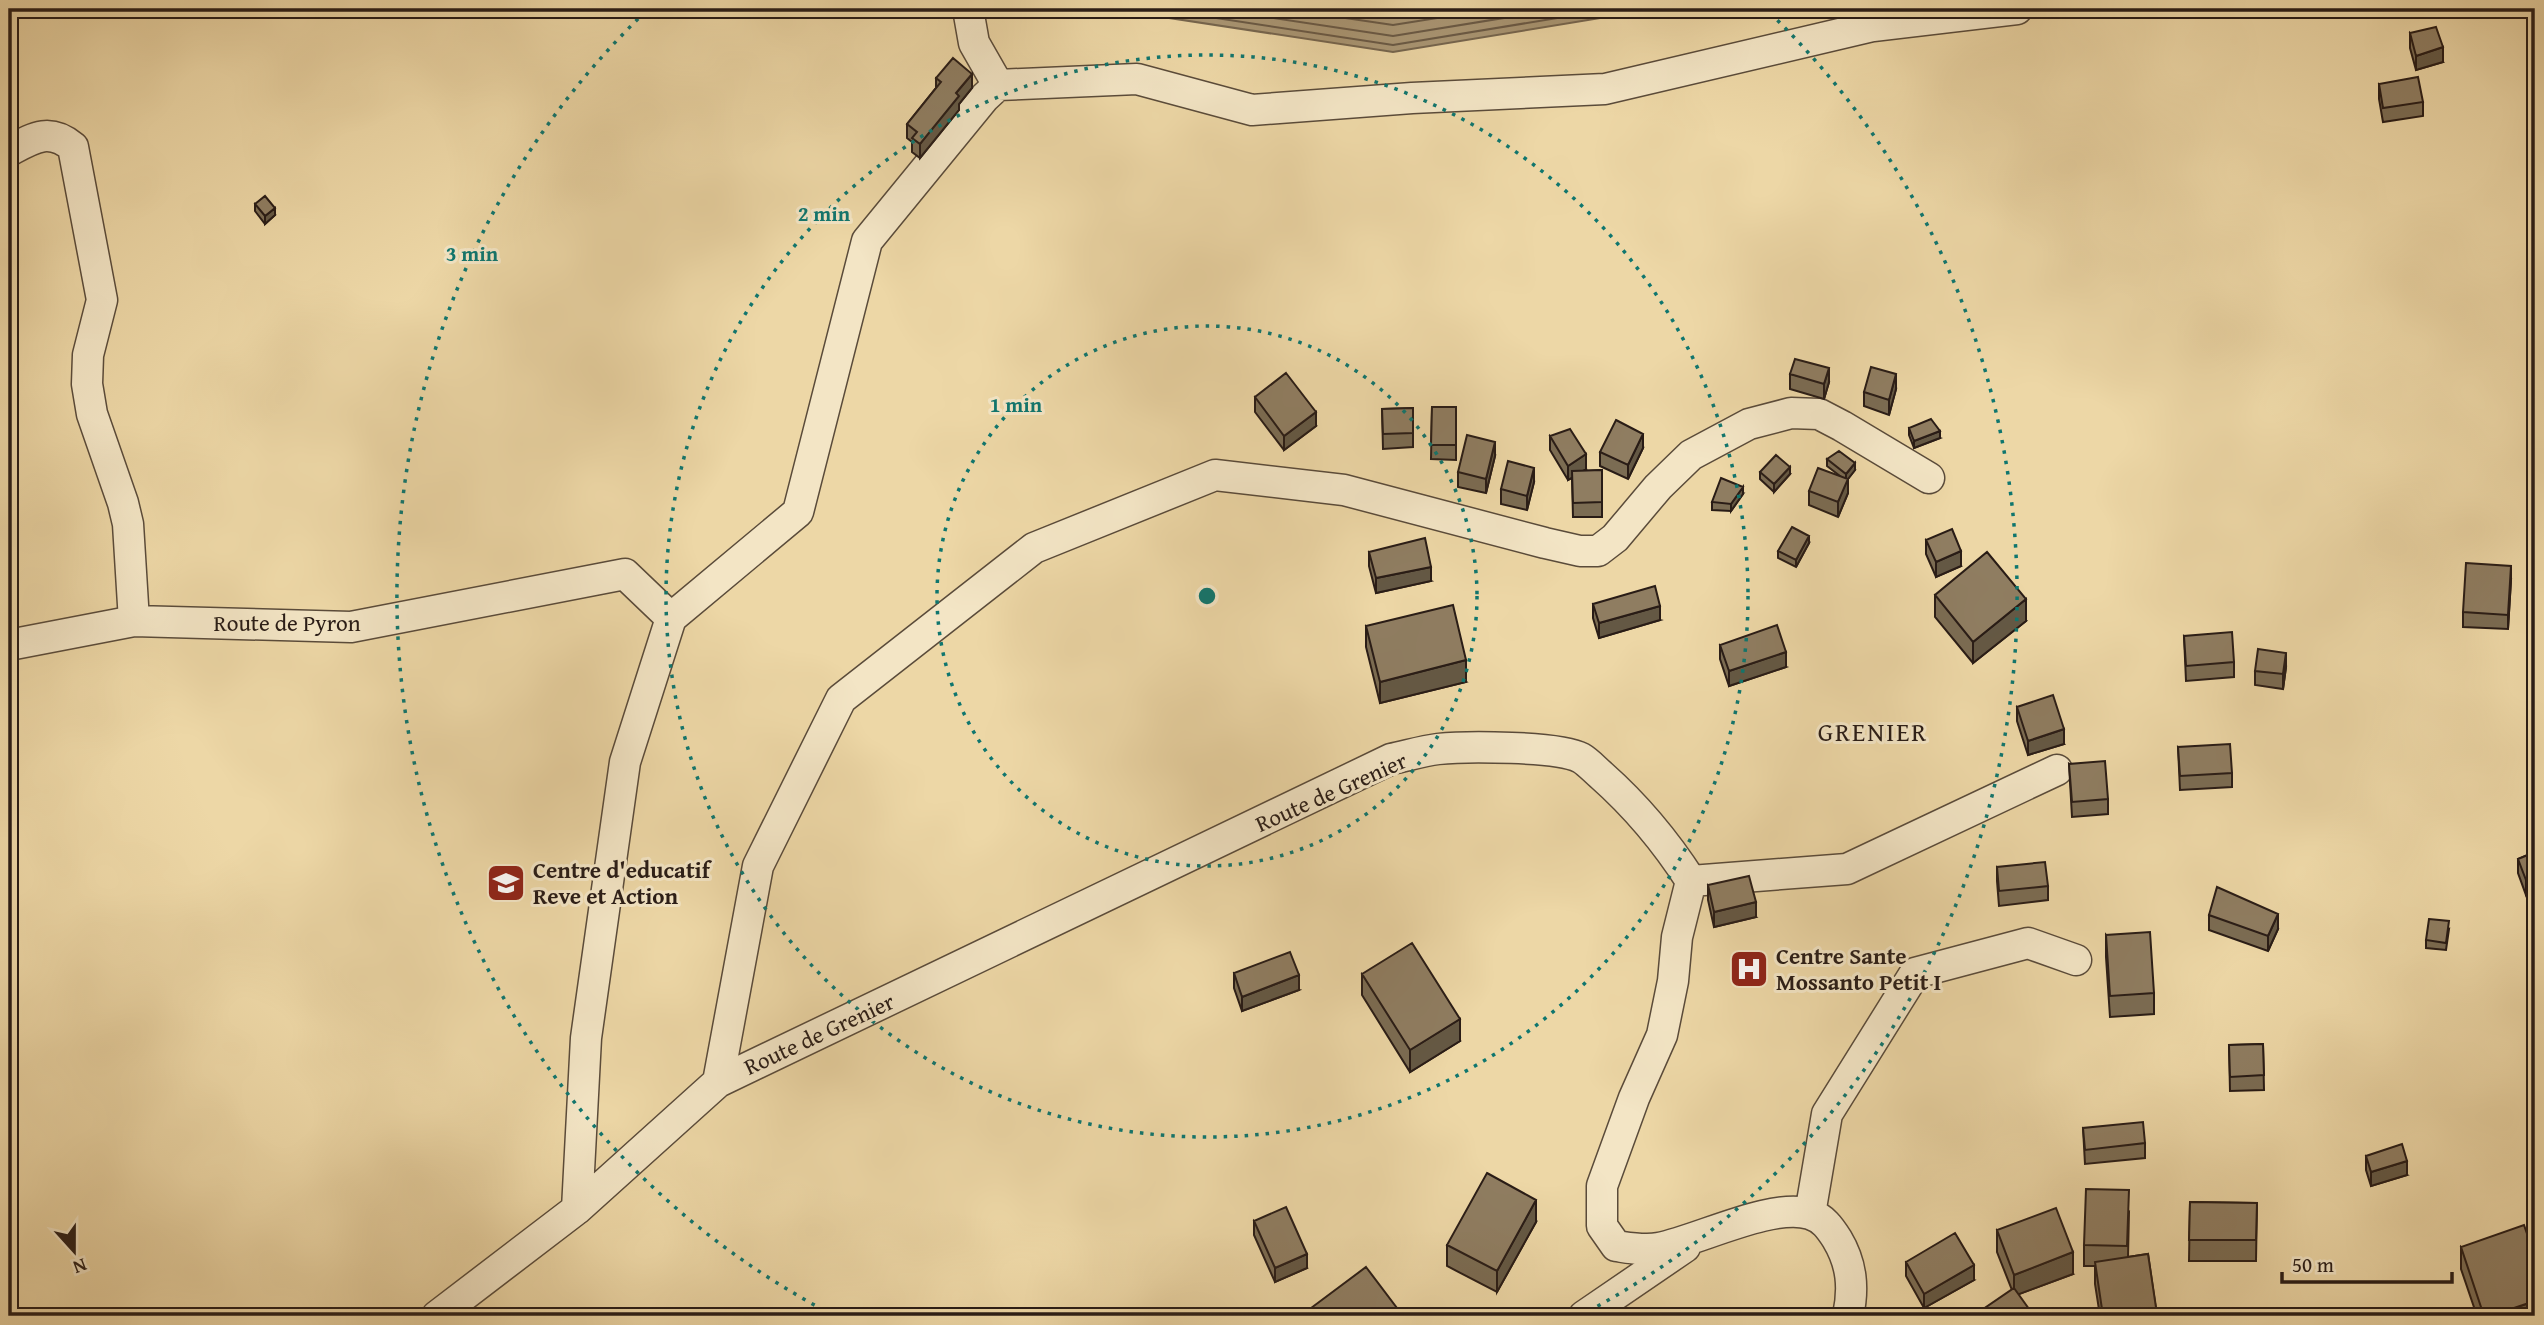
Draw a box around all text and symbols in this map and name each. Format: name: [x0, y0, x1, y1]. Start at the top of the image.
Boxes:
text: 2 min: [798, 198, 851, 229]
text: 3 min: [446, 238, 499, 269]
text: 1 min: [990, 389, 1043, 420]
centre of rings: [1195, 584, 1219, 608]
street label: Route de Pyron: [213, 606, 361, 639]
district label: GRENIER: [1818, 712, 1928, 751]
street label: Route de Grenier: [1250, 743, 1412, 840]
place label: Centre d'educatif Reve et Action: [533, 853, 713, 912]
school or university icon: Centre d'educatif Reve et Action: [485, 862, 527, 904]
place label: Centre Sante Mossanto Petit I: [1776, 939, 1941, 998]
hospital icon: Centre Sante Mossanto Petit I: [1728, 948, 1770, 990]
street label: Route de Grenier: [738, 984, 900, 1083]
north arrow: [38, 1216, 108, 1286]
scale bar: [2282, 1241, 2451, 1285]
text: 50 m: [2292, 1249, 2334, 1280]
text: N: [69, 1252, 91, 1282]

